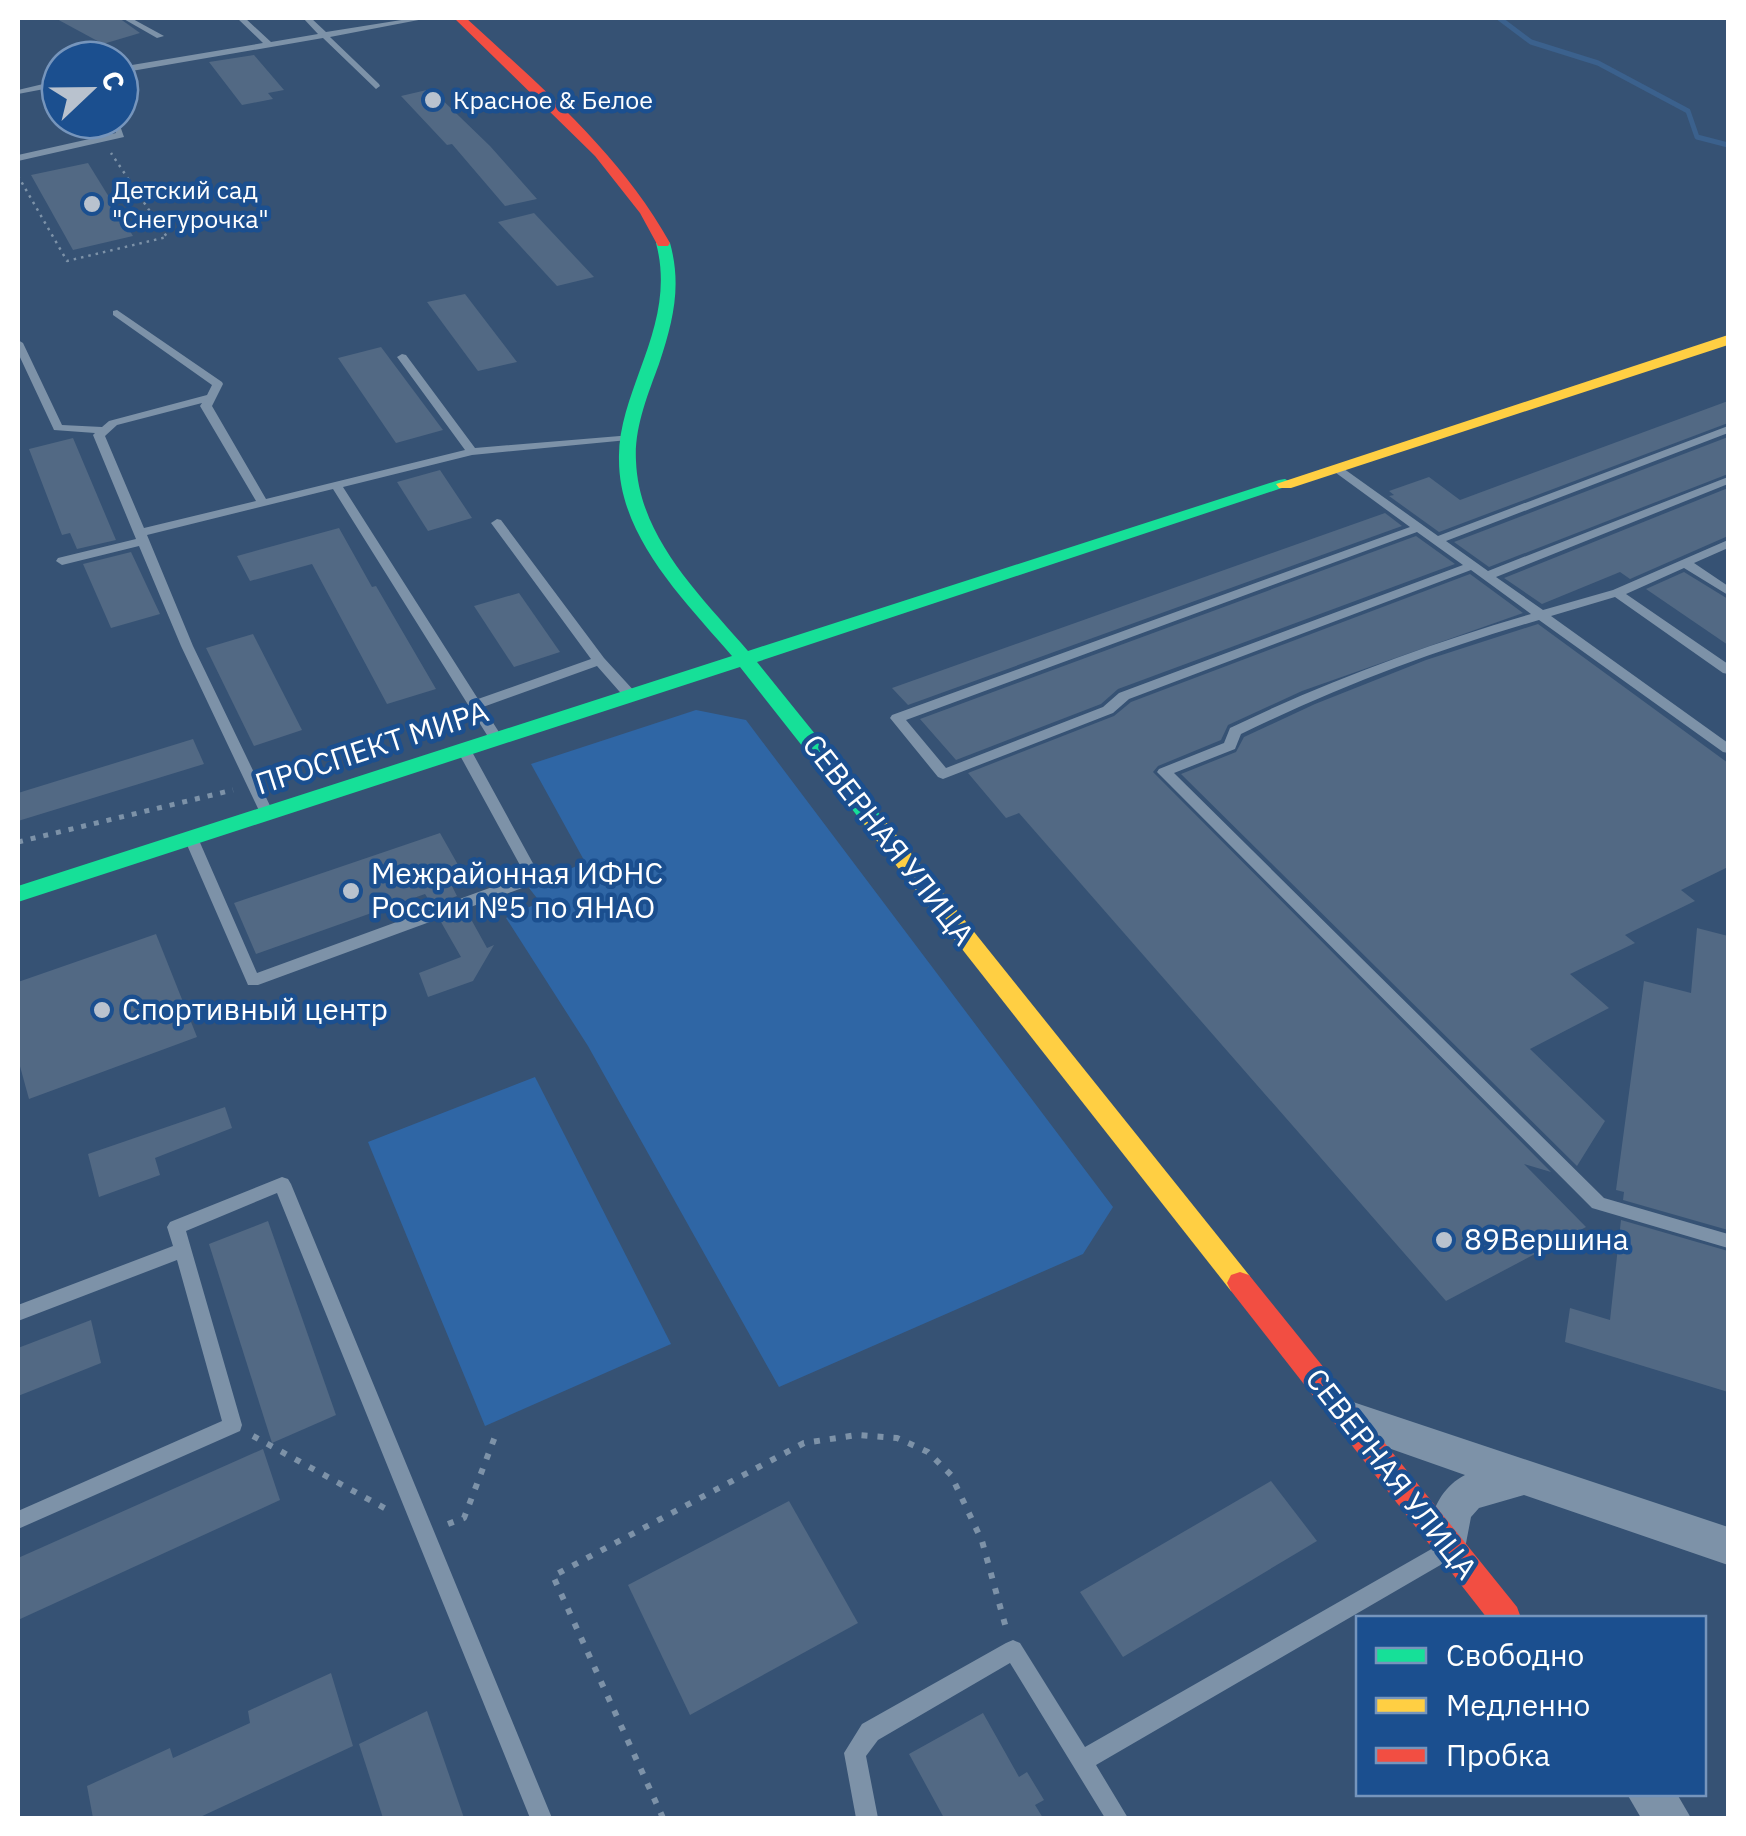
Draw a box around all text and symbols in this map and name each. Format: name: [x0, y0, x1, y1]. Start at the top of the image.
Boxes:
north arrow: [40, 40, 140, 140]
text: С: [93, 65, 134, 96]
place label: Красное & Белое: [453, 83, 653, 116]
marker: Красное & Белое: [422, 89, 444, 111]
place label: Детский сад "Снегурочка": [112, 173, 269, 235]
marker: Детский сад "Снегурочка": [81, 193, 103, 215]
street label: ПРОСПЕКТ МИРА: [250, 691, 493, 803]
street label: СЕВЕРНАЯ УЛИЦА: [795, 726, 984, 952]
place label: Межрайонная ИФНС России №5 по ЯНАО: [371, 853, 663, 926]
marker: Межрайонная ИФНС России №5 по ЯНАО: [340, 880, 362, 902]
place label: Спортивный центр: [122, 989, 388, 1028]
marker: Спортивный центр: [91, 999, 113, 1021]
place label: 89Вершина: [1464, 1219, 1629, 1258]
marker: 89Вершина: [1433, 1229, 1455, 1251]
street label: СЕВЕРНАЯ УЛИЦА: [1298, 1360, 1487, 1586]
legend: [1356, 1616, 1706, 1796]
text: Свободно: [1446, 1635, 1584, 1674]
text: Медленно: [1446, 1685, 1590, 1724]
text: Пробка: [1446, 1735, 1550, 1774]

